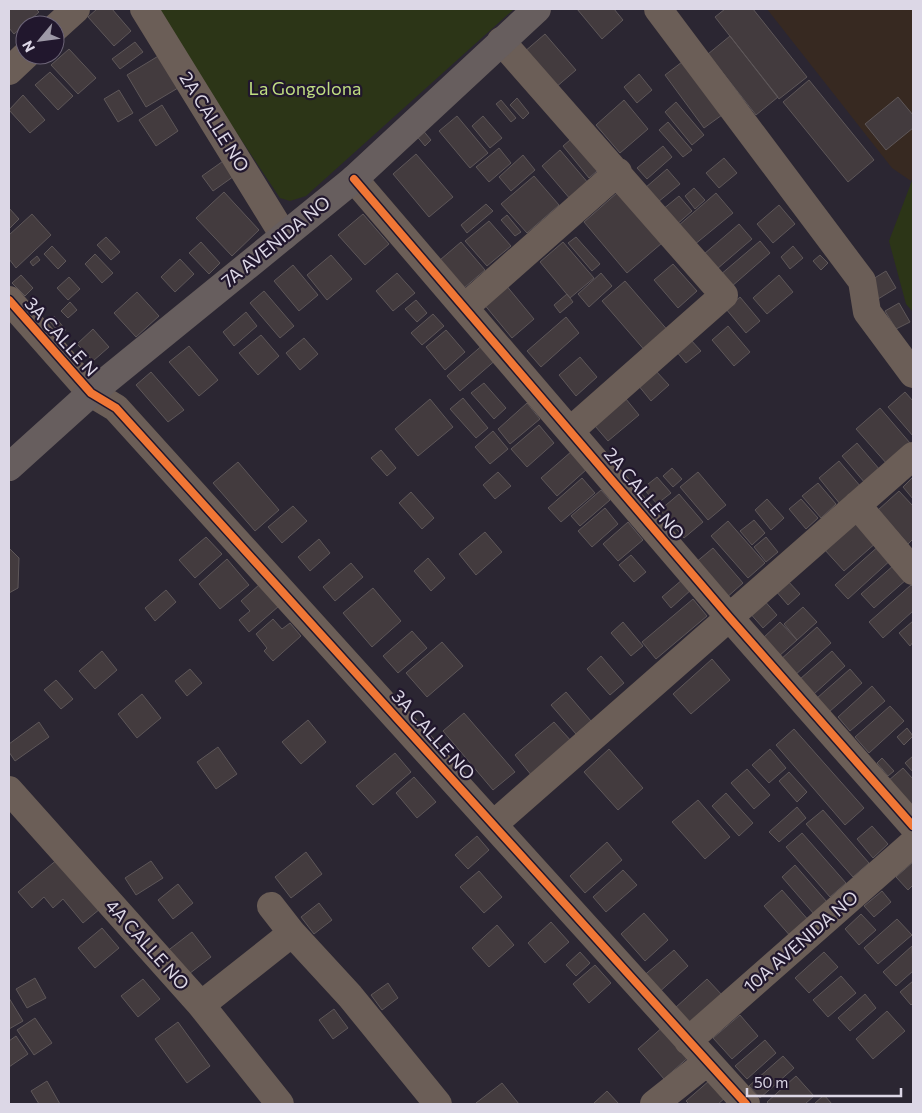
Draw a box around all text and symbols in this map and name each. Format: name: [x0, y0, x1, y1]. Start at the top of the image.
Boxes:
north arrow: [15, 15, 65, 65]
text: N: [18, 38, 38, 55]
street label: 2A CALLE NO: [175, 67, 254, 175]
park label: La Gongolona: [249, 77, 361, 99]
street label: 7A AVENIDA NO: [217, 191, 334, 292]
street label: 3A CALLE N: [21, 292, 103, 380]
street label: 2A CALLE NO: [600, 443, 690, 544]
street label: 3A CALLE NO: [388, 685, 480, 784]
street label: 10A AVENIDA NO: [739, 886, 862, 997]
street label: 4A CALLE NO: [101, 894, 194, 994]
scale bar: [747, 1066, 901, 1098]
text: 50 m: [754, 1073, 788, 1091]

